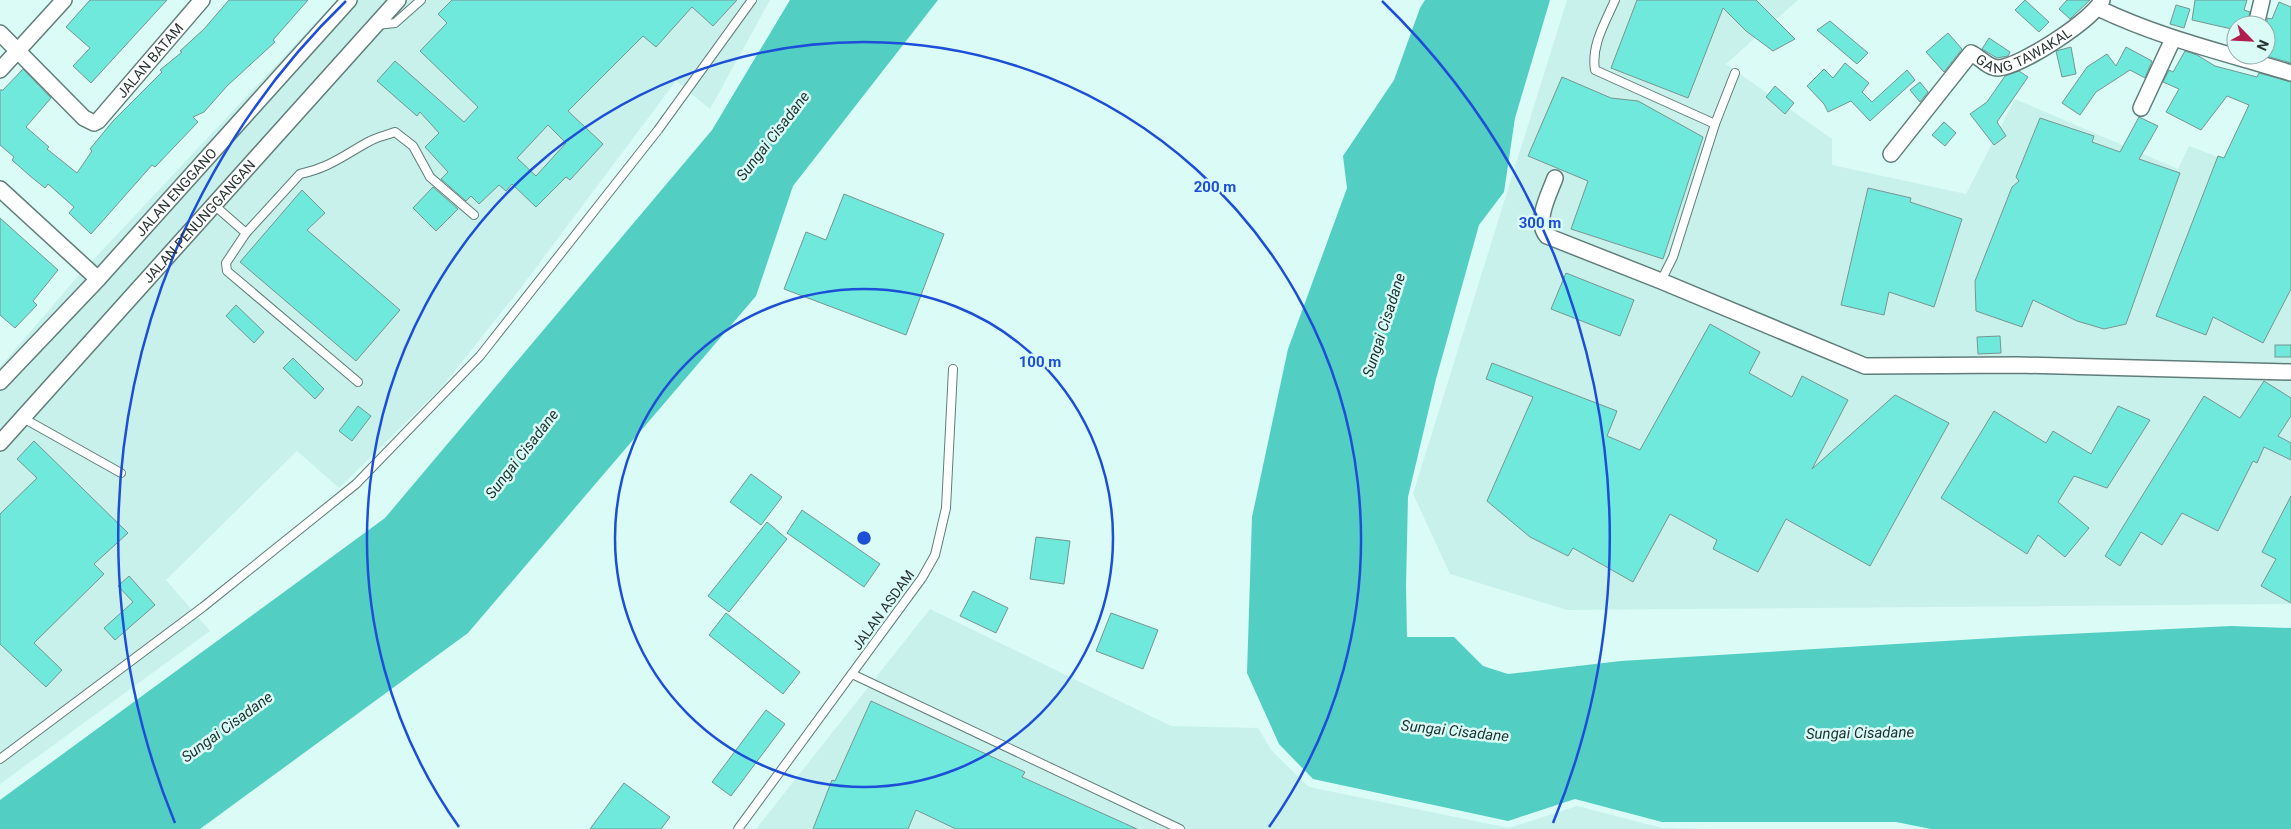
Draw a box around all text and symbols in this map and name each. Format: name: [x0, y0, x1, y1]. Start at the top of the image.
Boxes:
north arrow: [2226, 15, 2276, 65]
street label: JALAN BATAM: [114, 20, 186, 101]
street label: GANG TAWAKAL: [1973, 24, 2075, 76]
text: N: [2254, 38, 2272, 53]
water label: Sungai Cisadane: [733, 88, 814, 184]
street label: JALAN ENGGANO: [132, 145, 220, 239]
street label: JALAN PENUNGGANGAN: [140, 157, 259, 286]
text: 200 m: [1194, 178, 1236, 196]
text: 300 m: [1519, 214, 1561, 232]
water label: Sungai Cisadane: [1359, 270, 1409, 379]
text: 100 m: [1019, 353, 1061, 371]
water label: Sungai Cisadane: [482, 406, 563, 502]
centre of rings: [855, 529, 873, 547]
street label: JALAN ASDAM: [849, 567, 917, 653]
water label: Sungai Cisadane: [178, 688, 276, 766]
water label: Sungai Cisadane: [1400, 716, 1510, 746]
water label: Sungai Cisadane: [1806, 723, 1915, 743]

